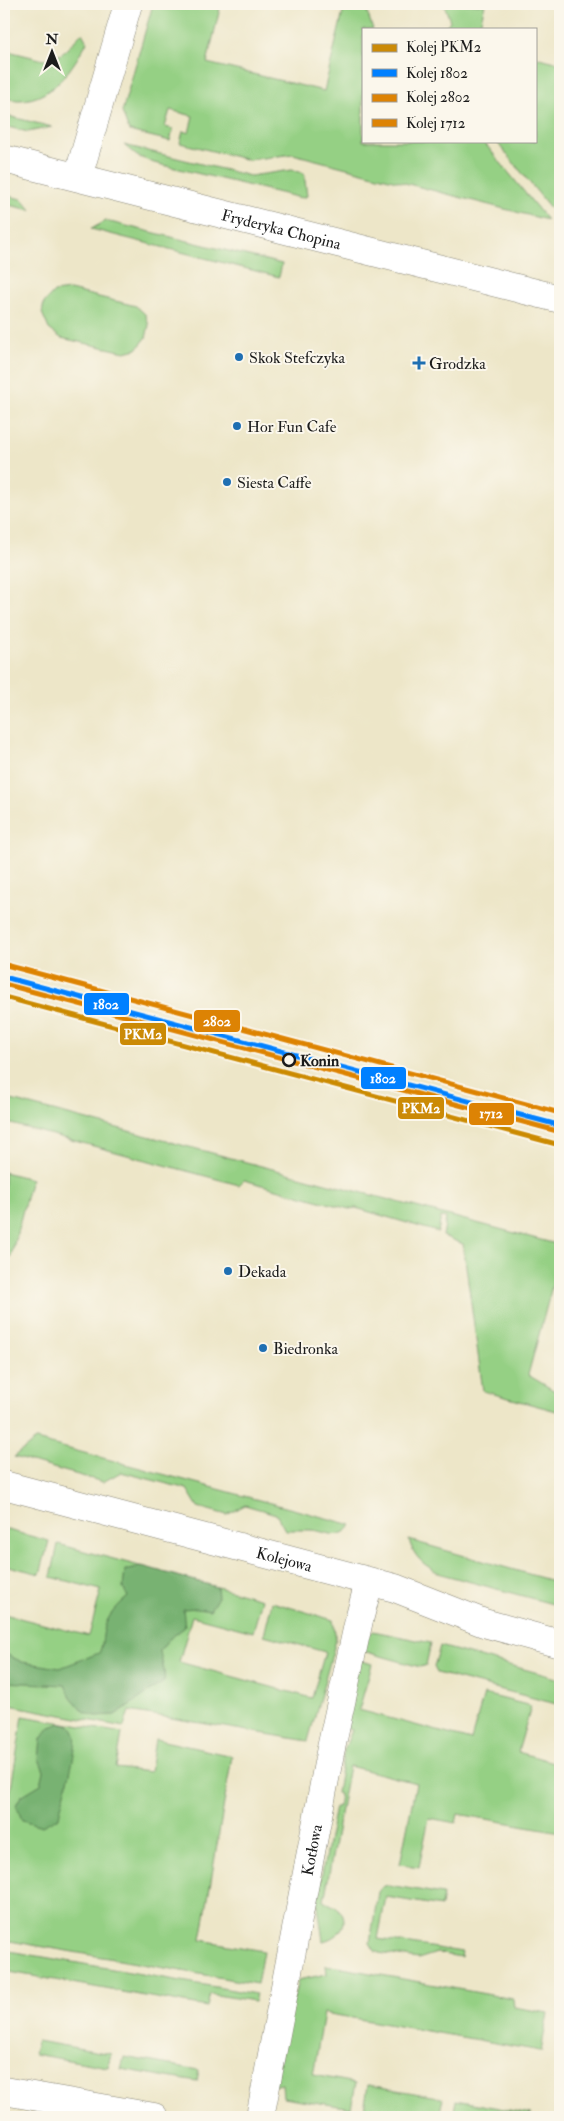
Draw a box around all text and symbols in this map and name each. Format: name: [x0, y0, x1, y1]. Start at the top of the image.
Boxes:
north arrow: [28, 28, 78, 78]
legend: [362, 28, 536, 142]
text: N: [45, 31, 59, 48]
text: Kolej PKM2: [406, 38, 482, 57]
text: Kolej 1802: [406, 64, 468, 83]
text: Kolej 2802: [406, 88, 470, 107]
text: Kolej 1712: [406, 114, 466, 133]
street label: Fryderyka Chopina: [219, 205, 343, 255]
place label: Skok Stefczyka: [249, 348, 346, 368]
marker: Skok Stefczyka: [233, 351, 245, 363]
place label: Grodzka: [429, 354, 486, 374]
marker: Grodzka: [413, 357, 425, 369]
place label: Hor Fun Cafe: [247, 417, 337, 437]
marker: Hor Fun Cafe: [231, 420, 243, 432]
place label: Siesta Caffe: [237, 473, 312, 493]
marker: Siesta Caffe: [221, 476, 233, 488]
line badge: 1802: [83, 992, 130, 1016]
text: 1802: [93, 996, 119, 1013]
line badge: 2802: [193, 1009, 241, 1033]
text: 2802: [203, 1013, 231, 1030]
line badge: PKM2: [119, 1022, 167, 1046]
text: PKM2: [124, 1026, 162, 1043]
place label: Konin: [300, 1051, 340, 1071]
marker: Konin: [282, 1053, 296, 1067]
line badge: 1802: [360, 1066, 407, 1090]
text: 1802: [370, 1070, 396, 1087]
line badge: PKM2: [397, 1096, 445, 1120]
text: PKM2: [402, 1100, 440, 1117]
line badge: 1712: [468, 1102, 515, 1126]
text: 1712: [479, 1105, 503, 1122]
place label: Dekada: [238, 1262, 287, 1282]
marker: Dekada: [222, 1265, 234, 1277]
place label: Biedronka: [273, 1339, 339, 1359]
marker: Biedronka: [257, 1342, 269, 1354]
street label: Kolejowa: [254, 1543, 315, 1577]
street label: Kotłowa: [298, 1822, 327, 1877]

